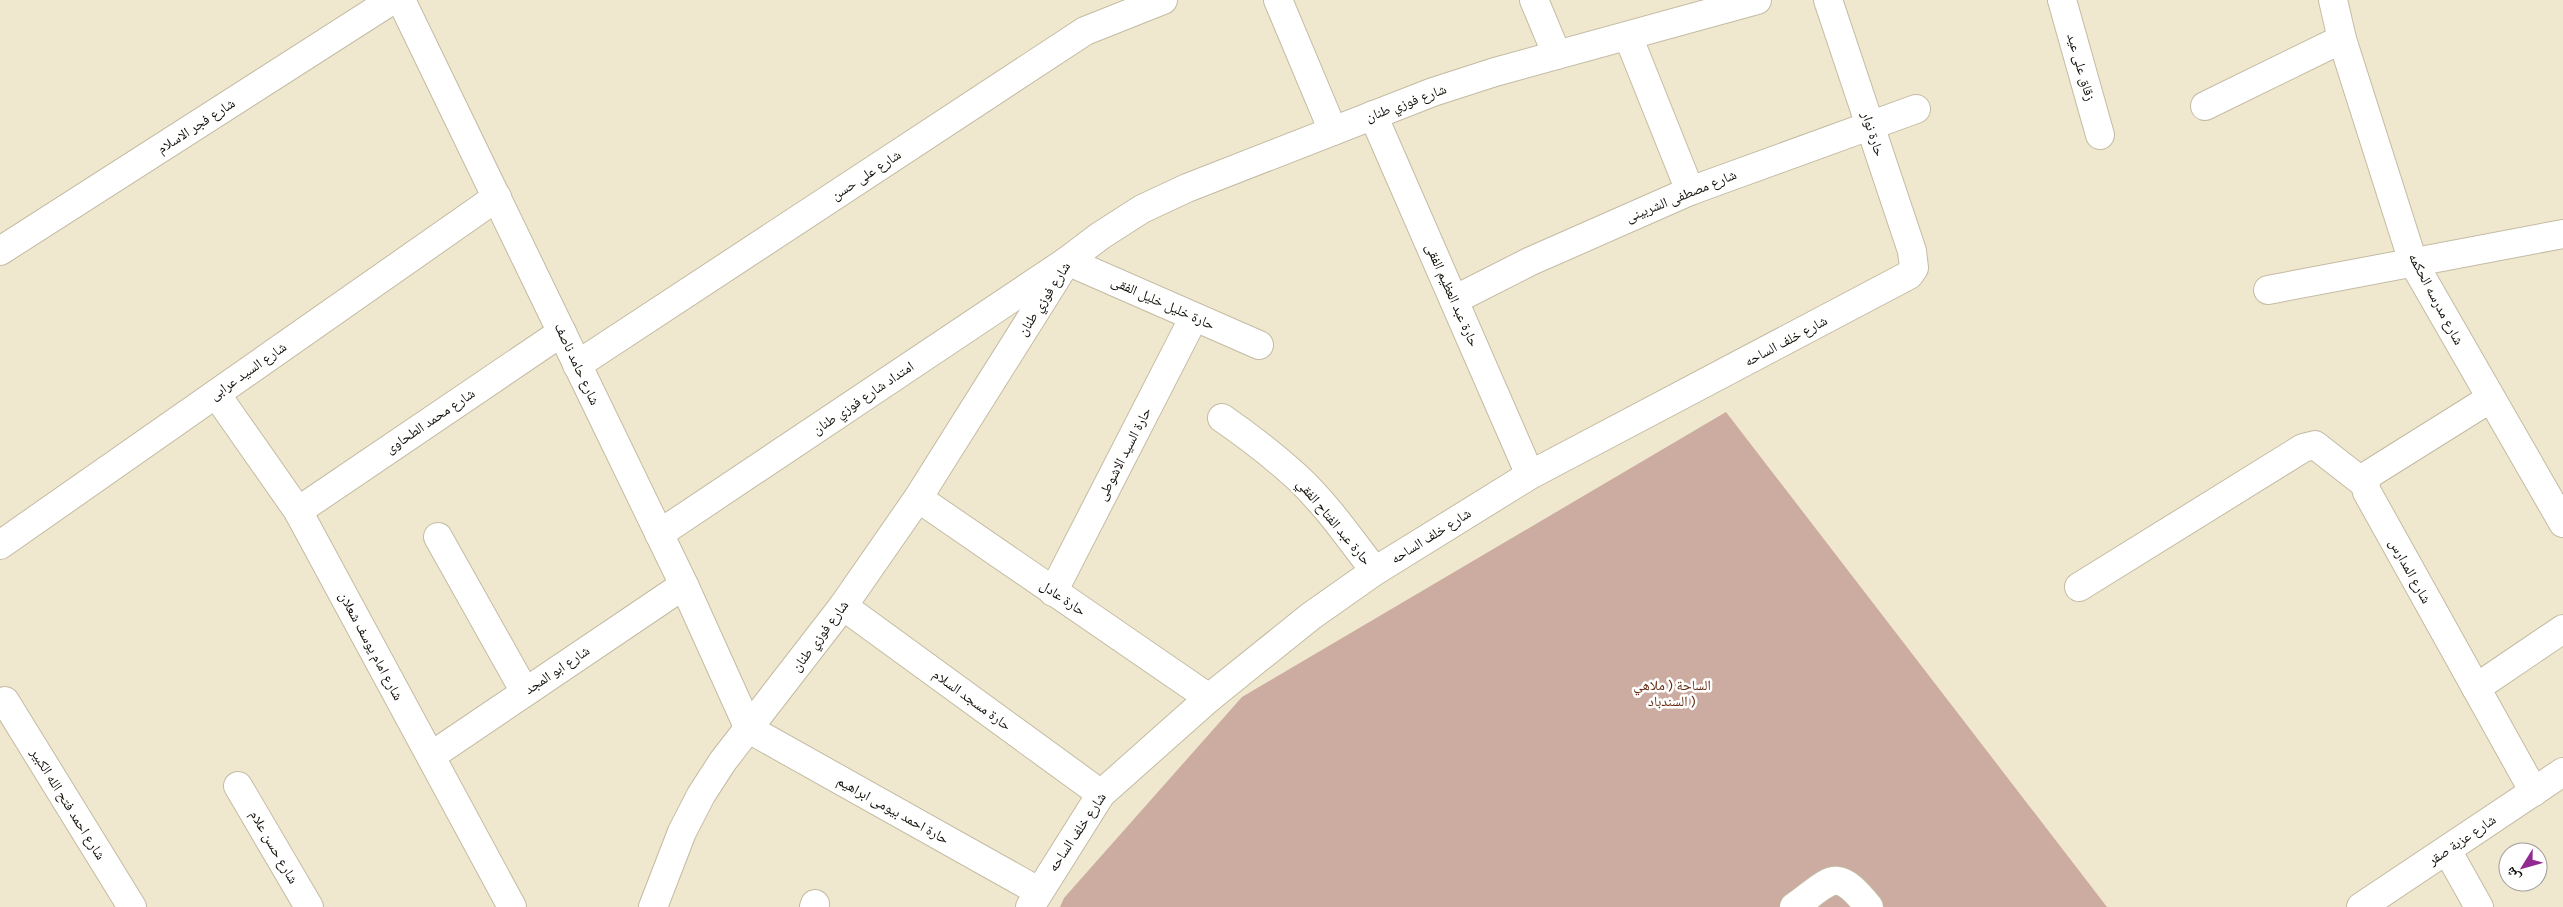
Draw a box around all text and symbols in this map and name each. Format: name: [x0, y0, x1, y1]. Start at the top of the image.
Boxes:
street label: زقاق على عيد: [2063, 31, 2099, 103]
street label: شارع فوزي طنان: [1363, 81, 1450, 128]
street label: شارع فجر الاسلام: [154, 95, 239, 158]
street label: حارة نوار: [1857, 109, 1888, 159]
street label: شارع على حسن: [828, 146, 905, 205]
street label: شارع مصطفى الشربينى: [1623, 166, 1739, 227]
street label: حارة عبد العظيم الفقى: [1421, 241, 1482, 350]
street label: شارع مدرسه الحكمه: [2404, 250, 2467, 348]
street label: شارع فوزي طنان: [1014, 259, 1076, 341]
street label: حارة خليل خليل الفقى: [1109, 273, 1218, 333]
street label: شارع خلف الساحه: [1742, 312, 1831, 371]
street label: شارع حامد ناصف: [550, 320, 603, 408]
street label: شارع السيد عرابى: [206, 338, 290, 405]
street label: امتداد شارع فوزي طنان: [809, 358, 918, 440]
street label: شارع محمد الطحاوى: [382, 385, 479, 458]
street label: حارة السيد الاشوطى: [1093, 404, 1155, 504]
street label: حارة عبد الفتاح الفقي: [1291, 475, 1375, 570]
street label: شارع خلف الساحه: [1388, 505, 1475, 568]
street label: شارع المدارس: [2384, 536, 2435, 607]
street label: حارة عادل: [1037, 577, 1089, 620]
street label: شارع امام يوسف شعلان: [334, 589, 407, 704]
street label: شارع فوزي طنان: [788, 597, 854, 677]
street label: شارع ابو المجد: [521, 642, 593, 699]
street label: حارة مسجد السلام: [929, 666, 1015, 735]
park label: الساحة ( ملاهي السندباد ): [1633, 677, 1711, 710]
street label: شارع احمد فتح الله الكبير: [25, 744, 109, 863]
street label: حارة احمد بيومى ابراهيم: [834, 772, 952, 849]
street label: شارع خلف الساحه: [1044, 789, 1110, 875]
street label: شارع حسن علام: [245, 807, 302, 887]
street label: شارع عزبة صقر: [2424, 811, 2500, 870]
north arrow: [2498, 842, 2548, 892]
text: ش: [2502, 863, 2524, 886]

